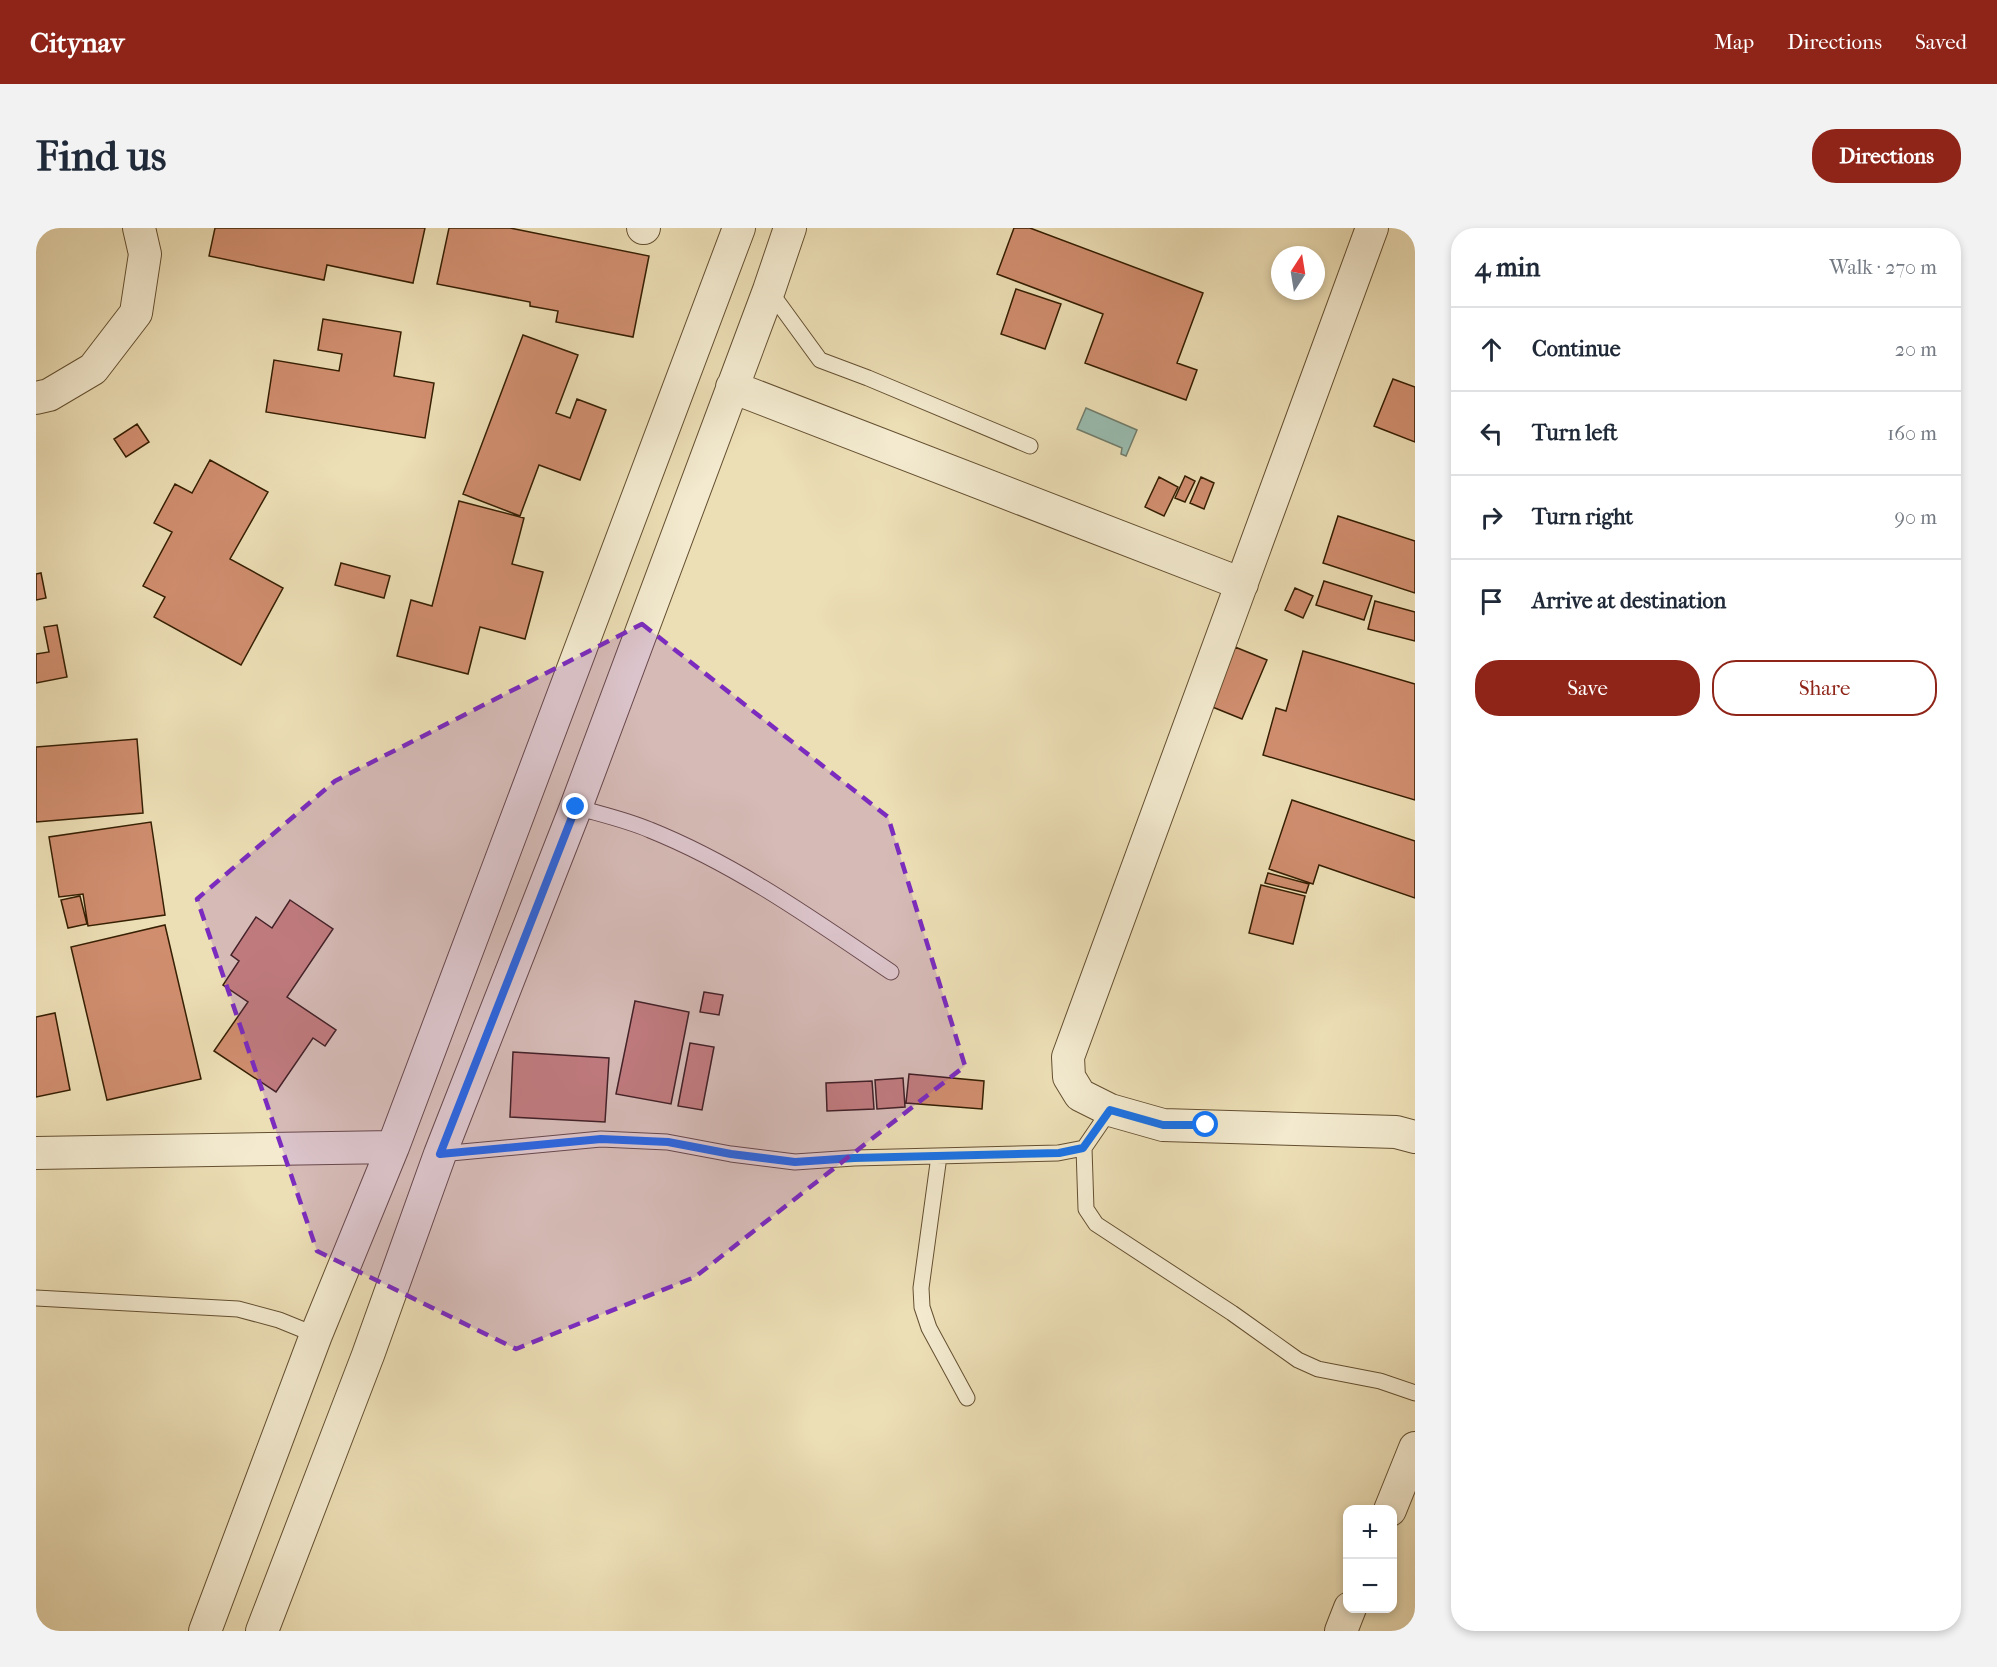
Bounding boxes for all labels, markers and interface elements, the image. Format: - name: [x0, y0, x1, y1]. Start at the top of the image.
- text: Citynav: [30, 26, 124, 59]
- text: Map: [1714, 30, 1754, 54]
- text: Directions: [1787, 30, 1882, 54]
- text: Saved: [1915, 30, 1967, 54]
- button: Directions: [1812, 129, 1961, 183]
- text: Find us: [36, 132, 166, 181]
- north arrow: [1271, 246, 1325, 300]
- text: 4 min: [1475, 252, 1540, 283]
- text: Walk · 270 m: [1829, 256, 1937, 279]
- icon: ahead: [1475, 333, 1508, 366]
- text: Continue: [1532, 336, 1621, 362]
- text: 20 m: [1895, 338, 1937, 361]
- icon: left: [1475, 417, 1508, 450]
- text: Turn left: [1532, 420, 1618, 446]
- text: 160 m: [1887, 422, 1937, 445]
- icon: right: [1475, 501, 1508, 534]
- text: Turn right: [1532, 504, 1633, 530]
- text: 90 m: [1895, 506, 1937, 529]
- icon: arrive: [1475, 585, 1508, 618]
- text: Arrive at destination: [1532, 588, 1726, 614]
- button: Save: [1475, 660, 1700, 716]
- button: Share: [1712, 660, 1937, 716]
- route end: [562, 793, 588, 819]
- route start: [1192, 1111, 1218, 1137]
- map controls: [1343, 1505, 1397, 1613]
- button: +: [1343, 1505, 1397, 1559]
- button: −: [1343, 1559, 1397, 1613]

